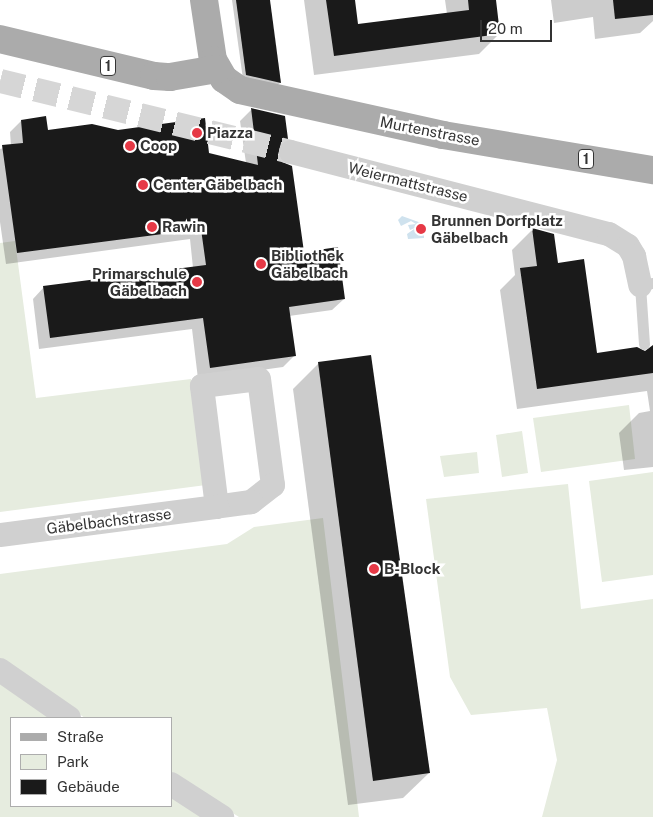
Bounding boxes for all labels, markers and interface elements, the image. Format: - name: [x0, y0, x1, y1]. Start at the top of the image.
- scale bar: [483, 10, 556, 42]
- text: 20 m: [488, 20, 523, 37]
- road number: 1: [99, 54, 117, 78]
- street label: Murtenstrasse: [379, 113, 481, 149]
- place label: Piazza: [207, 124, 253, 142]
- marker: Piazza: [191, 127, 203, 139]
- place label: Coop: [140, 137, 177, 155]
- marker: Coop: [124, 140, 136, 152]
- road number: 1: [577, 148, 595, 170]
- street label: Weiermattstrasse: [346, 158, 470, 206]
- place label: Center Gäbelbach: [153, 176, 282, 194]
- marker: Center Gäbelbach: [137, 179, 149, 191]
- place label: Brunnen Dorfplatz Gäbelbach: [431, 211, 563, 246]
- place label: Rawin: [162, 218, 205, 236]
- marker: Rawin: [146, 221, 158, 233]
- marker: Brunnen Dorfplatz Gäbelbach: [415, 223, 427, 235]
- place label: Bibliothek Gäbelbach: [271, 246, 348, 281]
- marker: Bibliothek Gäbelbach: [255, 258, 267, 270]
- place label: Primarschule Gäbelbach: [92, 264, 187, 299]
- marker: Primarschule Gäbelbach: [191, 276, 203, 288]
- street label: Gäbelbachstrasse: [46, 504, 172, 538]
- place label: B-Block: [384, 560, 440, 578]
- marker: B-Block: [368, 563, 380, 575]
- legend: [10, 717, 172, 807]
- text: Straße: [57, 728, 104, 745]
- text: Park: [57, 753, 89, 770]
- text: Gebäude: [57, 778, 120, 795]

